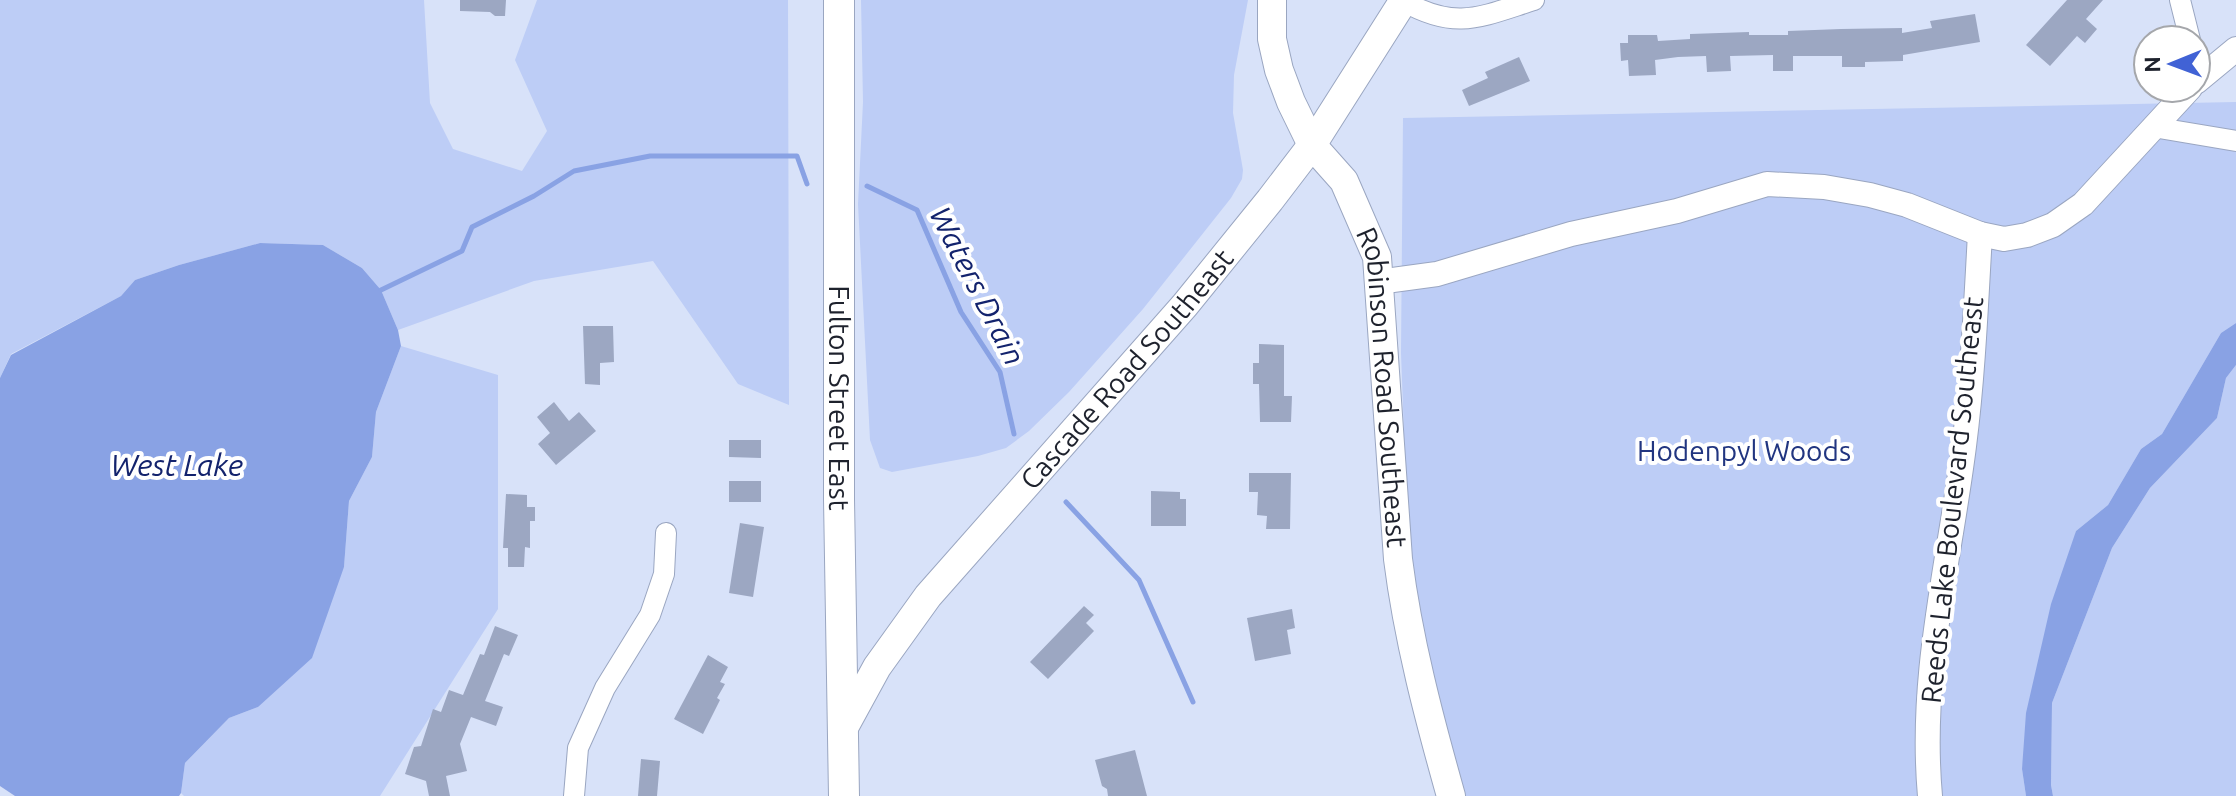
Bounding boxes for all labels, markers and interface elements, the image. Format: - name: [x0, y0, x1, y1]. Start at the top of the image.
- north arrow: [2132, 24, 2212, 104]
- text: N: [2139, 56, 2164, 73]
- water label: Waters Drain: [923, 201, 1032, 370]
- street label: Robinson Road Southeast: [1351, 222, 1413, 549]
- street label: Cascade Road Southeast: [1014, 243, 1239, 495]
- street label: Fulton Street East: [824, 285, 855, 511]
- street label: Reeds Lake Boulevard Southeast: [1915, 295, 1988, 705]
- park label: Hodenpyl Woods: [1637, 435, 1851, 466]
- water label: West Lake: [111, 448, 243, 482]

